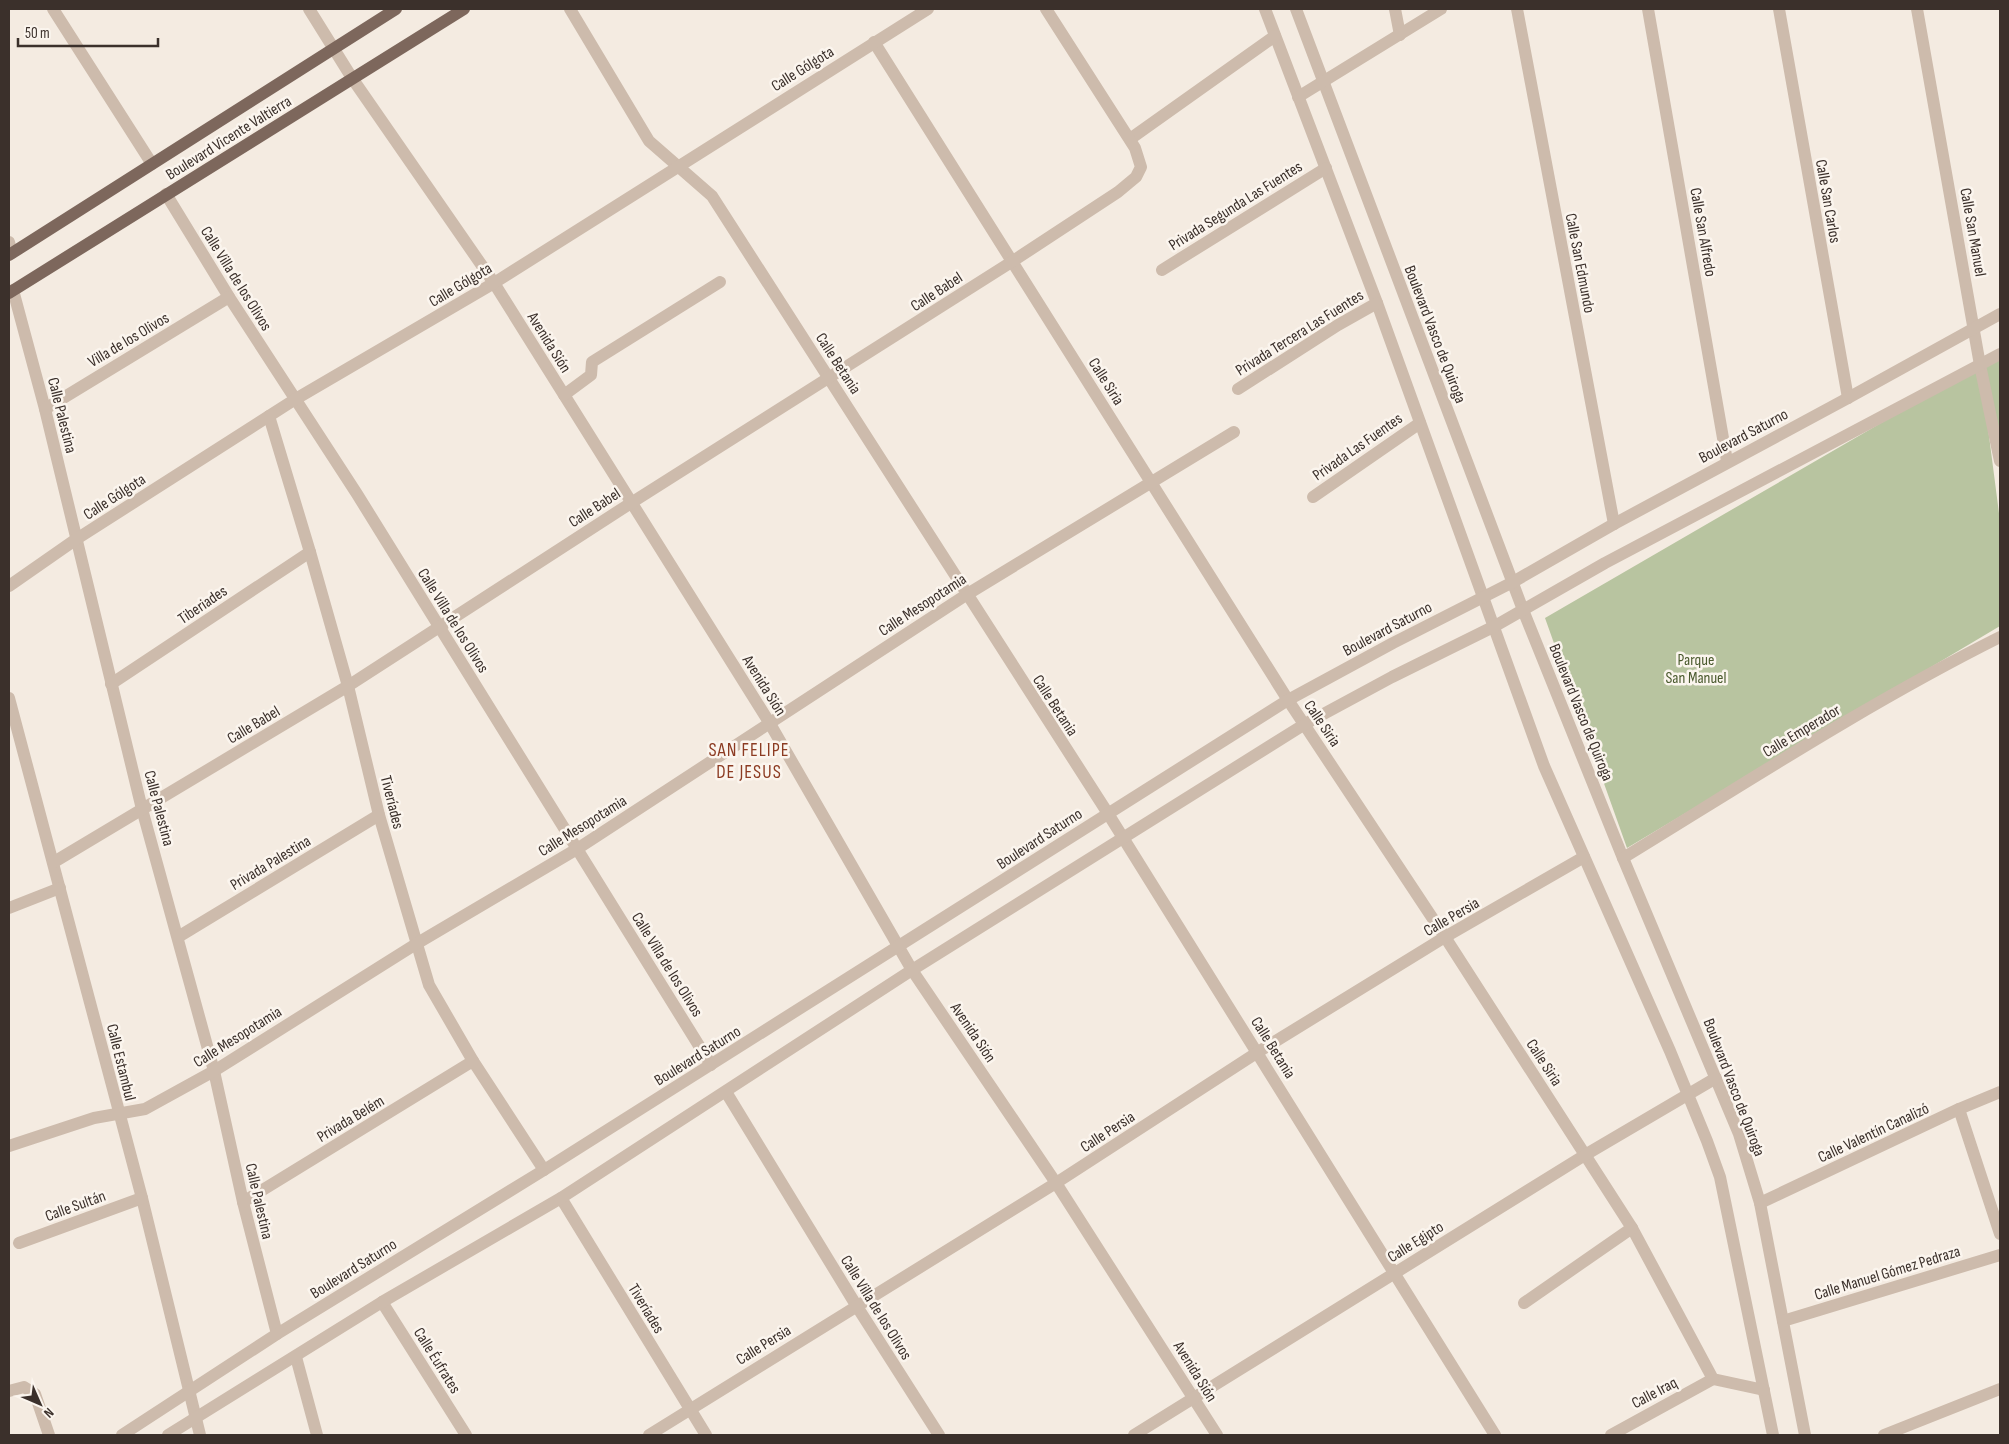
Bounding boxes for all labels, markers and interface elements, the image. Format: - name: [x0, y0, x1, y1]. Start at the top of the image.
- scale bar: [18, 15, 158, 47]
- text: 50 m: [25, 24, 50, 43]
- street label: Calle Gólgota: [768, 43, 838, 96]
- street label: Boulevard Vicente Valtierra: [163, 92, 295, 185]
- street label: Privada Segunda Las Fuentes: [1166, 157, 1306, 255]
- street label: Calle San Carlos: [1811, 158, 1844, 245]
- street label: Calle San Alfredo: [1685, 186, 1720, 278]
- street label: Calle San Manuel: [1955, 186, 1990, 278]
- street label: Calle San Edmundo: [1561, 212, 1599, 315]
- street label: Calle Villa de los Olivos: [196, 223, 276, 335]
- street label: Calle Gólgota: [426, 259, 496, 311]
- street label: Boulevard Vasco de Quiroga: [1400, 263, 1470, 406]
- street label: Calle Babel: [907, 268, 966, 316]
- street label: Privada Tercera Las Fuentes: [1232, 286, 1367, 380]
- street label: Avenida Sión: [522, 308, 575, 377]
- street label: Villa de los Olivos: [85, 309, 173, 372]
- street label: Calle Betania: [811, 330, 865, 398]
- street label: Calle Siria: [1084, 355, 1128, 409]
- street label: Calle Palestina: [43, 376, 80, 455]
- street label: Boulevard Saturno: [1696, 405, 1791, 468]
- street label: Privada Las Fuentes: [1309, 409, 1407, 485]
- street label: Calle Gólgota: [80, 470, 149, 524]
- street label: Calle Babel: [565, 484, 624, 532]
- street label: Calle Villa de los Olivos: [413, 565, 493, 677]
- street label: Calle Mesopotamia: [875, 570, 970, 641]
- street label: Tiberiades: [175, 582, 231, 629]
- street label: Boulevard Saturno: [1340, 598, 1435, 661]
- street label: Boulevard Vasco de Quiroga: [1544, 641, 1617, 784]
- street label: Avenida Sión: [737, 651, 790, 720]
- park label: Parque San Manuel: [1665, 651, 1727, 688]
- street label: Calle Betania: [1028, 672, 1082, 740]
- street label: Calle Siria: [1299, 697, 1344, 751]
- street label: Calle Emperador: [1760, 701, 1844, 762]
- street label: Calle Babel: [224, 702, 284, 748]
- district label: SAN FELIPE DE JESUS: [708, 739, 790, 784]
- street label: Calle Palestina: [139, 769, 178, 848]
- street label: Tiveríades: [376, 774, 407, 831]
- street label: Calle Mesopotamia: [535, 792, 630, 861]
- street label: Boulevard Saturno: [994, 805, 1086, 874]
- street label: Privada Palestina: [227, 832, 314, 895]
- street label: Calle Persia: [1421, 894, 1483, 941]
- street label: Calle Villa de los Olivos: [627, 909, 707, 1021]
- street label: Avenida Sión: [945, 999, 1000, 1066]
- street label: Calle Mesopotamia: [190, 1003, 285, 1072]
- street label: Calle Betania: [1246, 1013, 1299, 1082]
- street label: Boulevard Vasco de Quiroga: [1699, 1016, 1769, 1159]
- street label: Calle Estambul: [102, 1022, 139, 1103]
- street label: Boulevard Saturno: [651, 1022, 744, 1090]
- street label: Calle Siria: [1522, 1036, 1566, 1090]
- street label: Privada Belém: [314, 1092, 388, 1147]
- street label: Calle Valentín Canalizó: [1815, 1099, 1932, 1167]
- street label: Calle Persia: [1077, 1108, 1139, 1157]
- street label: Calle Palestina: [241, 1162, 276, 1241]
- street label: Calle Sultán: [43, 1187, 108, 1226]
- street label: Calle Egipto: [1384, 1218, 1447, 1267]
- street label: Boulevard Saturno: [307, 1235, 400, 1303]
- street label: Calle Manuel Gómez Pedraza: [1812, 1242, 1963, 1305]
- street label: Calle Villa de los Olivos: [836, 1252, 916, 1364]
- street label: Tiveríades: [624, 1281, 668, 1337]
- street label: Calle Persia: [733, 1321, 795, 1369]
- street label: Calle Éufrates: [409, 1324, 465, 1397]
- street label: Avenida Sión: [1168, 1337, 1221, 1406]
- street label: Calle Iraq: [1629, 1373, 1681, 1413]
- north arrow: [15, 1379, 65, 1429]
- text: N: [40, 1404, 57, 1421]

